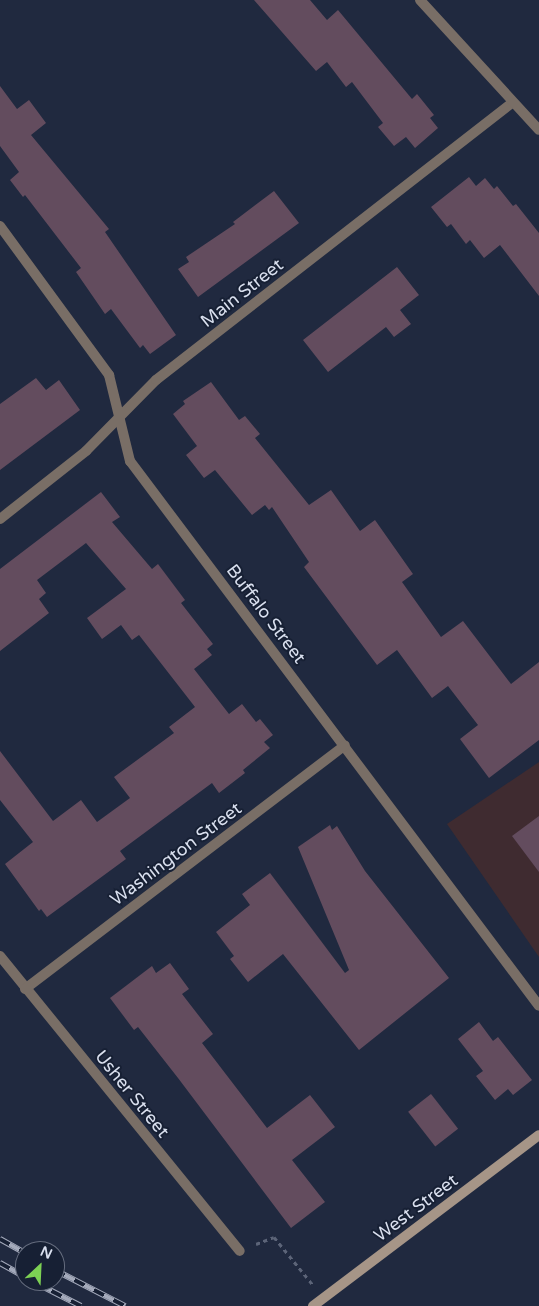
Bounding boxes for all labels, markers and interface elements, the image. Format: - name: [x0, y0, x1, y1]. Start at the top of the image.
- street label: Main Street: [196, 254, 288, 332]
- street label: Buffalo Street: [222, 560, 310, 668]
- street label: Washington Street: [106, 798, 246, 910]
- street label: Usher Street: [90, 1046, 174, 1142]
- street label: West Street: [370, 1170, 462, 1246]
- north arrow: [15, 1241, 65, 1291]
- text: N: [37, 1243, 55, 1263]

